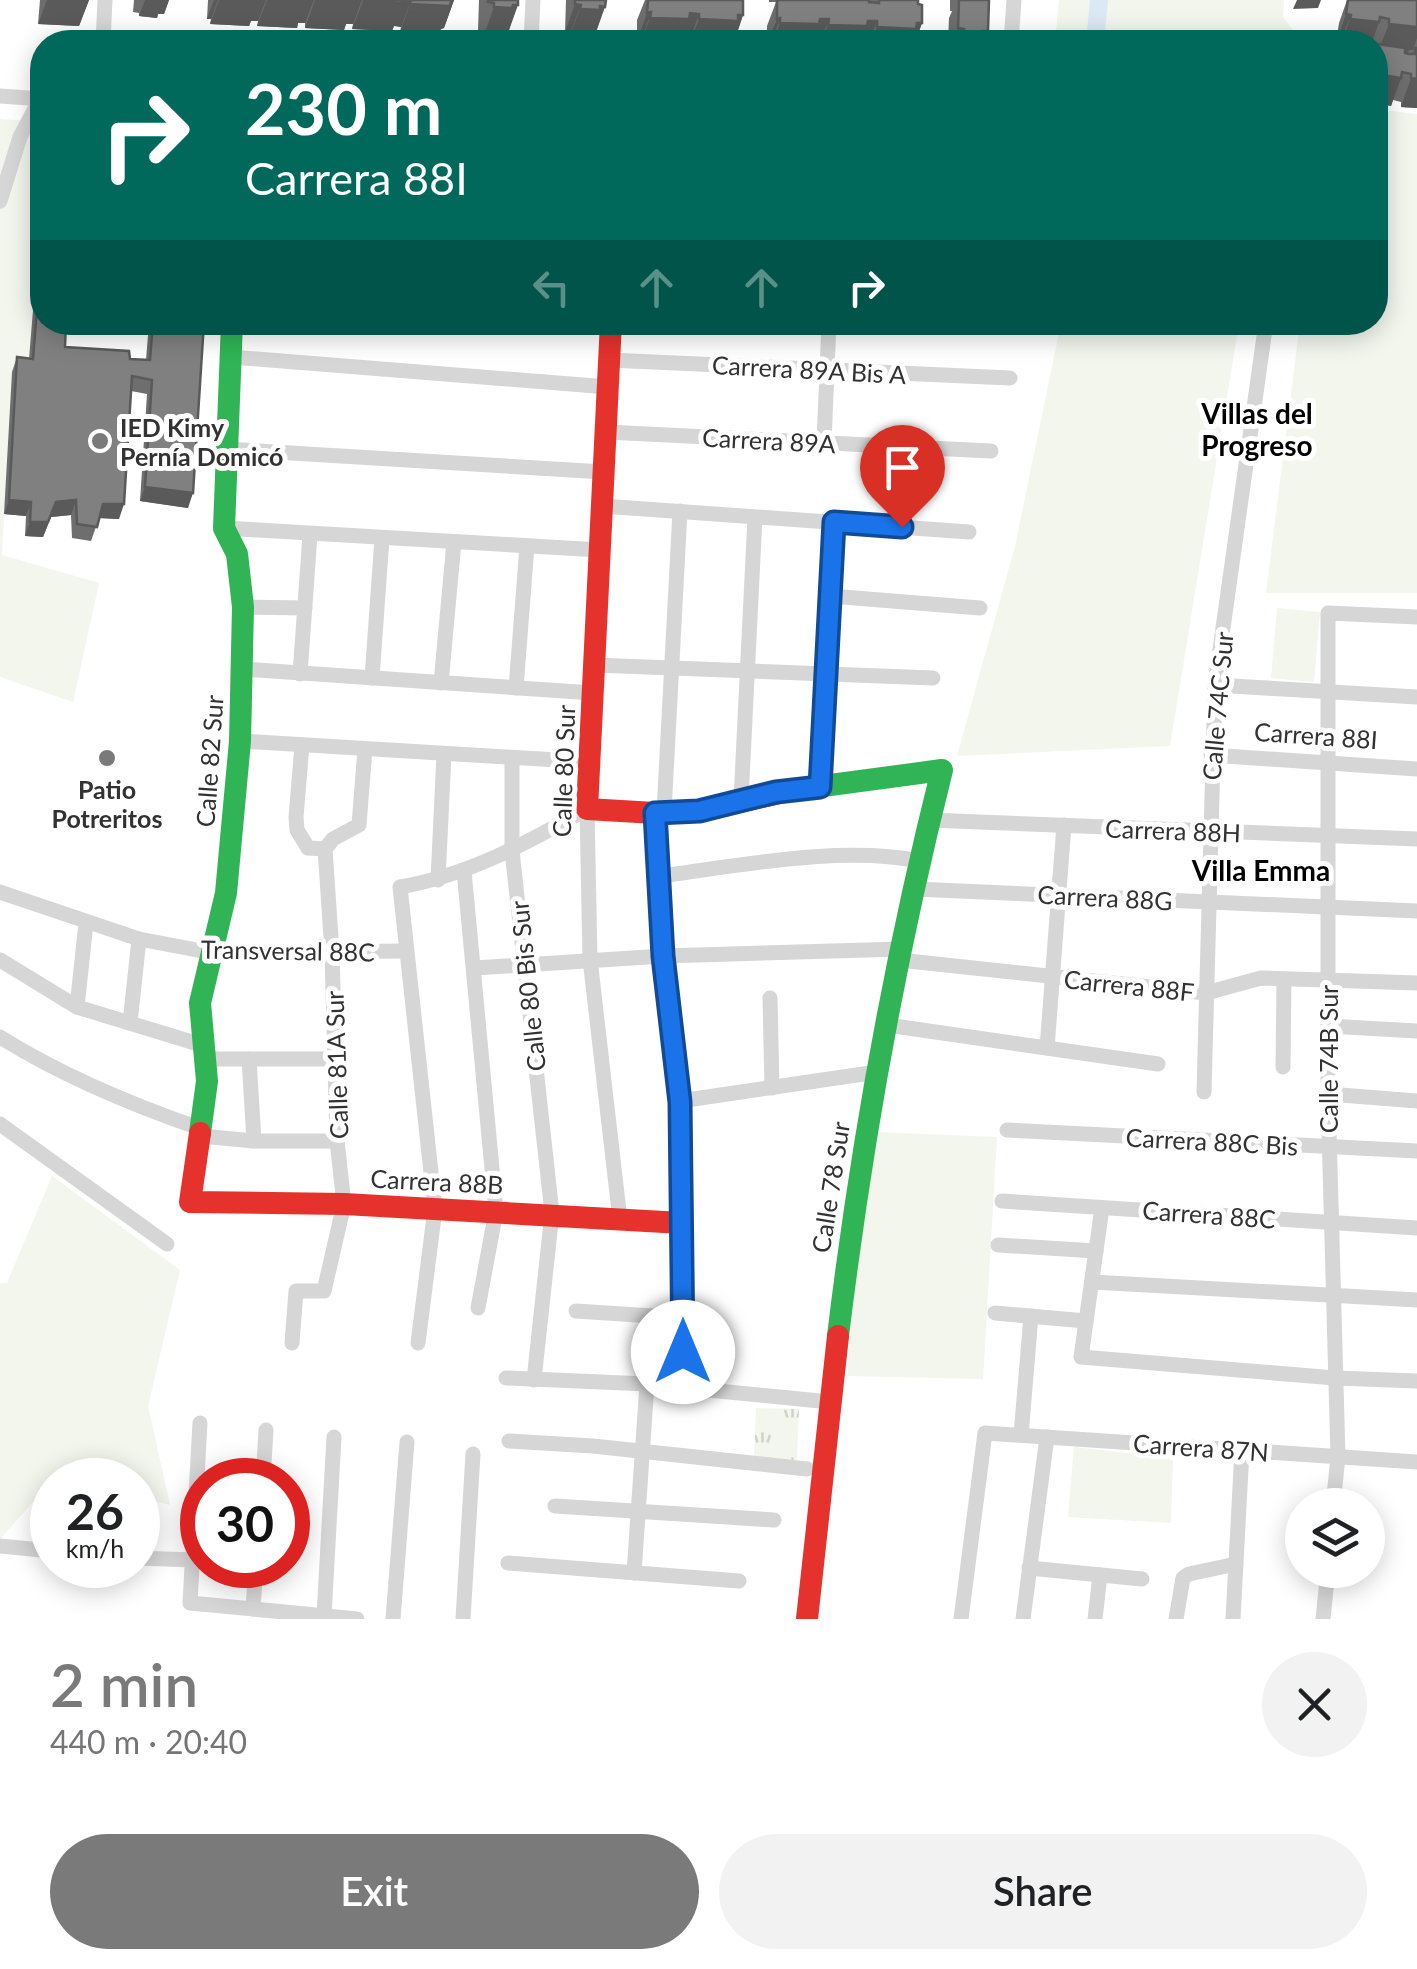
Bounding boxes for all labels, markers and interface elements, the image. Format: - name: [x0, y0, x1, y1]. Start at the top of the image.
- text: 230 m: [245, 66, 442, 150]
- icon: right: [80, 70, 210, 200]
- text: Carrera 88I: [245, 151, 468, 205]
- icon: left: [524, 260, 579, 315]
- icon: ahead: [629, 260, 684, 315]
- icon: ahead: [734, 260, 789, 315]
- icon: right: [839, 260, 894, 315]
- street label: Carrera 89A Bis A: [711, 349, 907, 389]
- district label: Villas del Progreso: [1200, 396, 1313, 462]
- place label: IED Kimy Pernía Domicó: [120, 412, 283, 471]
- street label: Carrera 89A: [701, 422, 837, 458]
- pin: [860, 425, 945, 528]
- marker: IED Kimy Pernía Domicó: [89, 430, 111, 452]
- icon: arrive: [875, 440, 930, 495]
- street label: Calle 74C Sur: [1196, 630, 1238, 782]
- street label: Calle 82 Sur: [189, 694, 229, 828]
- street label: Calle 80 Sur: [546, 704, 580, 838]
- street label: Carrera 88I: [1253, 716, 1379, 754]
- marker: Patio Potreritos: [96, 747, 118, 769]
- place label: Patio Potreritos: [52, 774, 162, 833]
- street label: Carrera 88H: [1105, 813, 1241, 847]
- district label: Villa Emma: [1191, 853, 1330, 887]
- street label: Carrera 88G: [1037, 878, 1173, 916]
- street label: Calle 80 Bis Sur: [503, 899, 551, 1073]
- street label: Transversal 88C: [201, 933, 376, 967]
- street label: Carrera 88F: [1062, 963, 1196, 1007]
- street label: Calle 74B Sur: [1313, 985, 1343, 1133]
- street label: Calle 81A Sur: [318, 990, 354, 1140]
- street label: Calle 78 Sur: [805, 1119, 855, 1255]
- street label: Carrera 88C Bis: [1125, 1122, 1299, 1160]
- street label: Carrera 88B: [370, 1163, 504, 1199]
- street label: Carrera 88C: [1141, 1194, 1277, 1234]
- position arrow: [631, 1300, 735, 1404]
- street label: Carrera 87N: [1132, 1427, 1270, 1467]
- speed limit sign: 30: [180, 1458, 310, 1588]
- text: 26: [66, 1481, 124, 1541]
- map controls: [1285, 1488, 1385, 1588]
- button: layers: [1285, 1488, 1385, 1588]
- text: km/h: [66, 1533, 124, 1563]
- text: 2 min: [50, 1648, 198, 1720]
- button: close: [1262, 1652, 1367, 1757]
- text: 440 m · 20:40: [50, 1722, 247, 1761]
- button: Exit: [50, 1834, 699, 1949]
- button: Share: [719, 1834, 1367, 1949]

